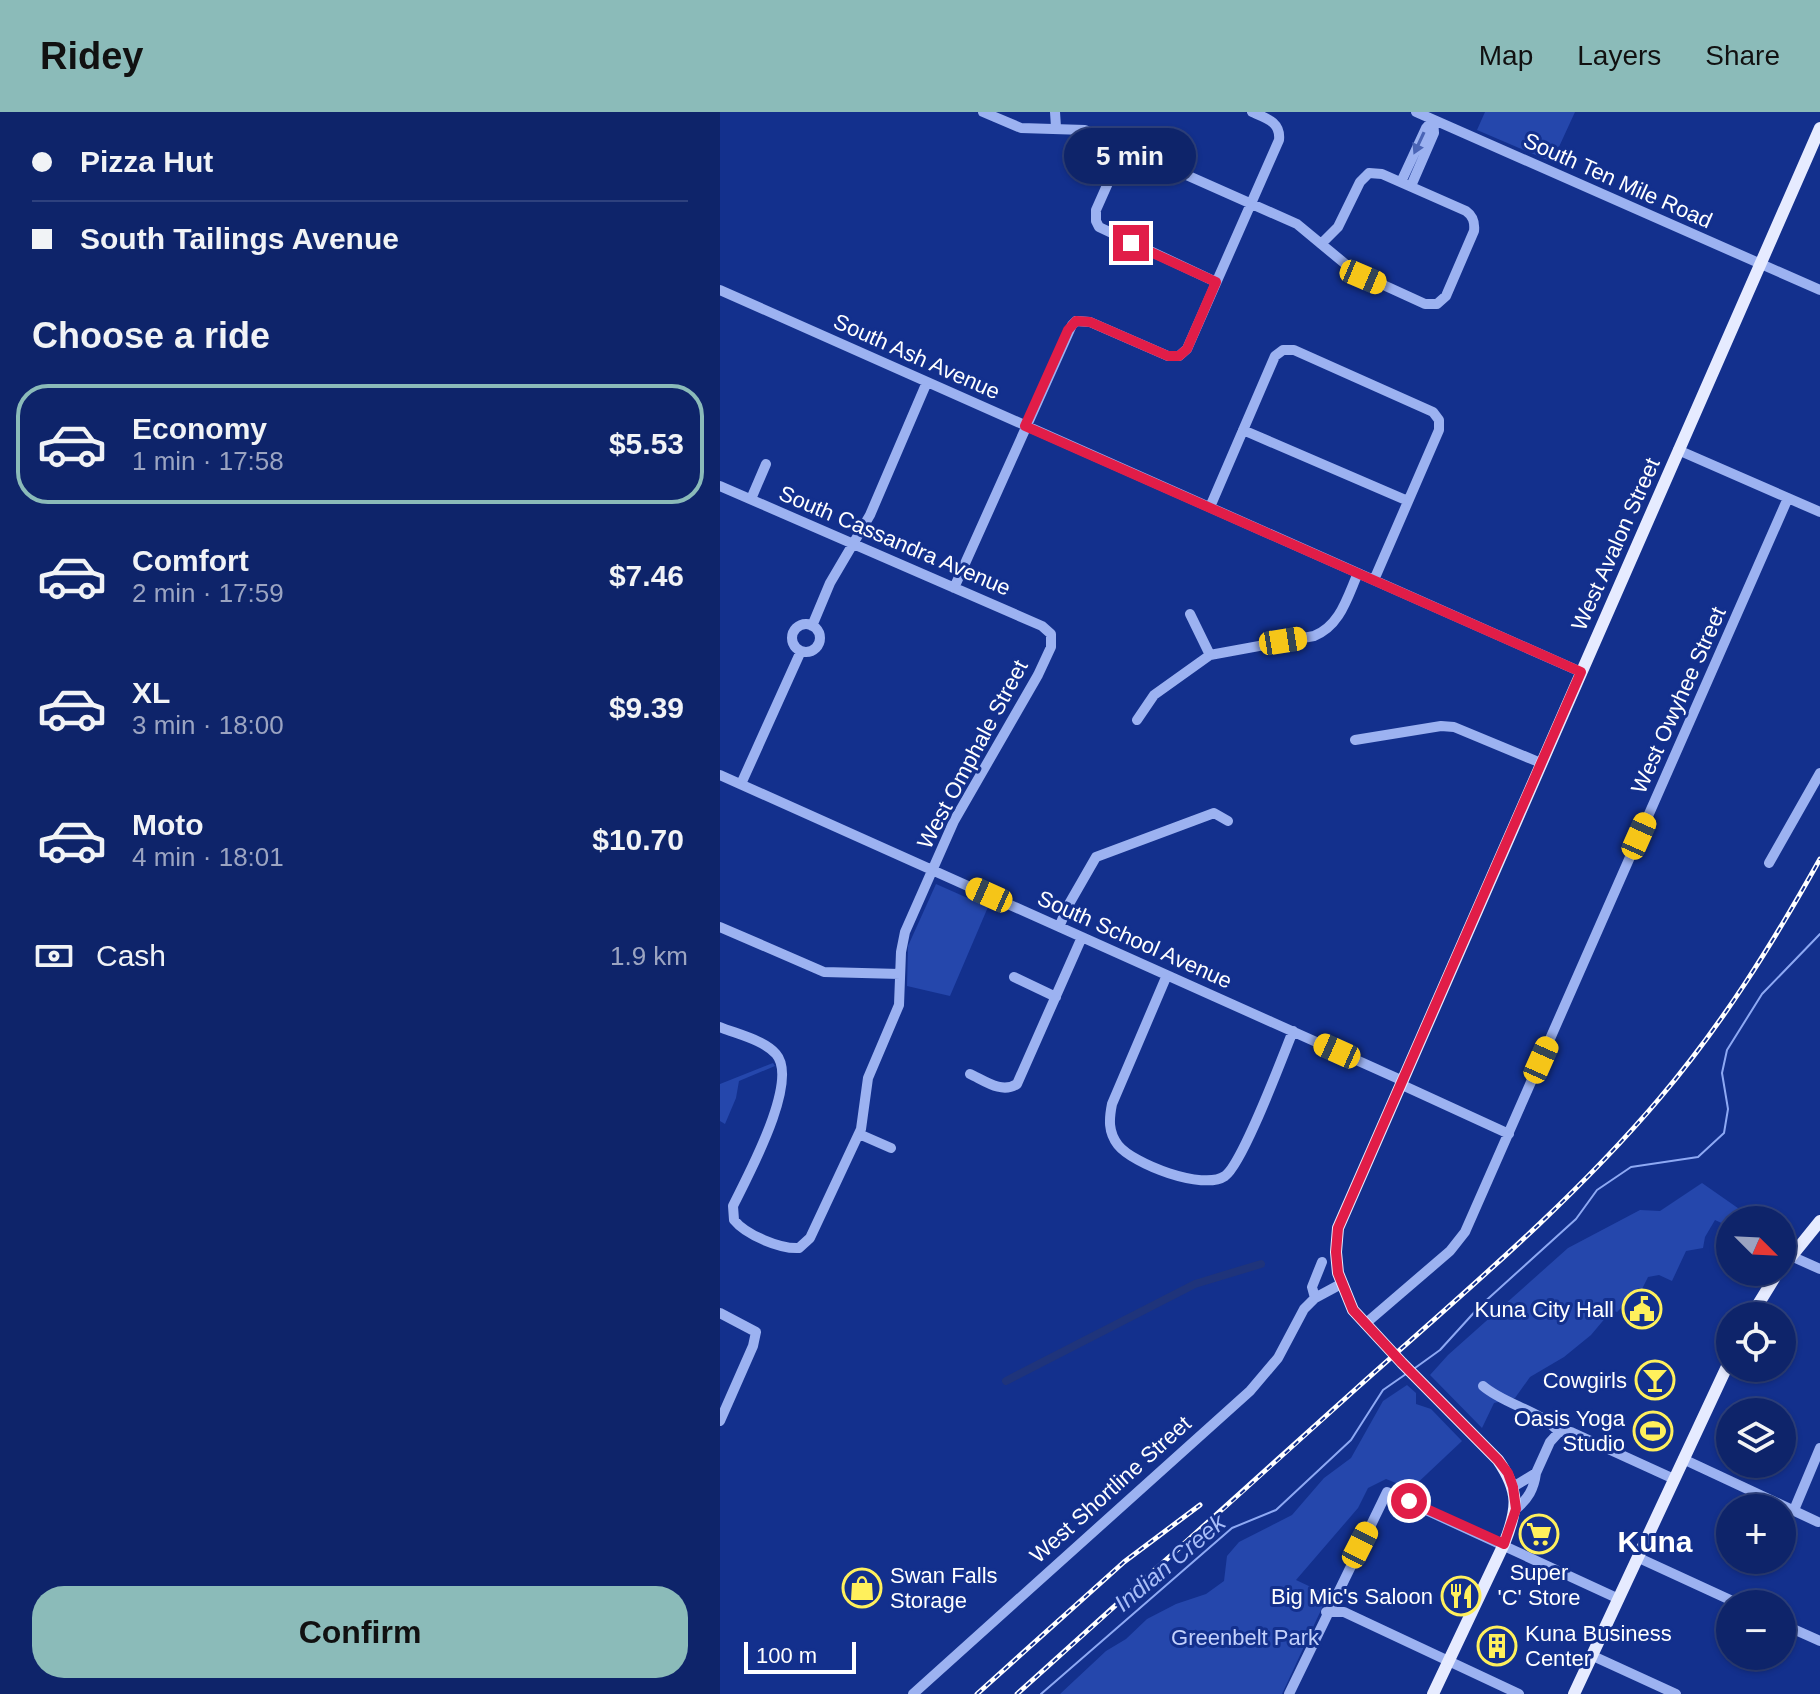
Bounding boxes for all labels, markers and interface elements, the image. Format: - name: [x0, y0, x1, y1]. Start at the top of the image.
- text: Ridey: [40, 35, 143, 77]
- text: Map: [1479, 40, 1533, 71]
- text: Layers: [1577, 40, 1661, 71]
- text: Share: [1705, 40, 1780, 71]
- callout: 5 min: [1065, 127, 1197, 183]
- street label: South Ten Mile Road: [1520, 128, 1716, 233]
- one-way arrow: [1412, 131, 1426, 155]
- text: 5 min: [1096, 141, 1164, 171]
- text: Pizza Hut: [80, 145, 213, 178]
- text: South Tailings Avenue: [80, 222, 399, 255]
- route end: [1113, 225, 1149, 261]
- car: [1336, 257, 1390, 297]
- street label: South Ash Avenue: [830, 309, 1004, 404]
- text: Choose a ride: [32, 315, 270, 356]
- icon: car: [36, 408, 108, 480]
- text: Economy: [132, 412, 267, 445]
- text: $5.53: [609, 427, 684, 460]
- text: 1 min · 17:58: [132, 446, 284, 476]
- street label: West Avalon Street: [1566, 454, 1665, 634]
- street label: South Cassandra Avenue: [775, 480, 1014, 601]
- icon: car: [36, 540, 108, 612]
- text: Comfort: [132, 544, 249, 577]
- text: $7.46: [609, 559, 684, 592]
- text: 2 min · 17:59: [132, 578, 284, 608]
- street label: West Owyhee Street: [1626, 603, 1731, 797]
- car: [1257, 625, 1309, 657]
- street label: West Omphale Street: [912, 656, 1033, 853]
- icon: car: [36, 672, 108, 744]
- text: XL: [132, 676, 170, 709]
- text: $9.39: [609, 691, 684, 724]
- text: 3 min · 18:00: [132, 710, 284, 740]
- icon: car: [36, 804, 108, 876]
- text: Moto: [132, 808, 204, 841]
- car: [1618, 809, 1660, 863]
- text: $10.70: [592, 823, 684, 856]
- text: 4 min · 18:01: [132, 842, 284, 872]
- car: [962, 874, 1016, 916]
- street label: South School Avenue: [1034, 885, 1236, 994]
- icon: cash: [32, 934, 76, 978]
- text: Cash: [96, 939, 166, 972]
- text: 1.9 km: [610, 941, 688, 971]
- car: [1310, 1030, 1364, 1072]
- car: [1520, 1033, 1562, 1087]
- north arrow: [1716, 1206, 1796, 1286]
- map controls: [1716, 1206, 1796, 1670]
- public building icon: Kuna City Hall: [1621, 1288, 1663, 1330]
- place label: Kuna City Hall: [1475, 1297, 1614, 1322]
- button: locate: [1716, 1302, 1796, 1382]
- bar icon: Cowgirls: [1634, 1359, 1676, 1401]
- place label: Cowgirls: [1543, 1368, 1627, 1393]
- button: layers: [1716, 1398, 1796, 1478]
- place label: Oasis Yoga Studio: [1514, 1406, 1626, 1456]
- sports icon: Oasis Yoga Studio: [1632, 1410, 1674, 1452]
- street label: West Shortline Street: [1025, 1411, 1196, 1568]
- route start: [1391, 1483, 1427, 1519]
- button: +: [1716, 1494, 1796, 1574]
- water label: Indian Creek: [1109, 1507, 1232, 1617]
- supermarket icon: Super 'C' Store: [1518, 1513, 1560, 1555]
- car: [1338, 1518, 1382, 1572]
- district label: Kuna: [1618, 1525, 1693, 1558]
- place label: Super 'C' Store: [1498, 1560, 1580, 1610]
- place label: Swan Falls Storage: [890, 1563, 998, 1613]
- shop icon: Swan Falls Storage: [841, 1567, 883, 1609]
- restaurant icon: Big Mic's Saloon: [1440, 1575, 1482, 1617]
- place label: Big Mic's Saloon: [1271, 1584, 1433, 1609]
- button: Confirm: [32, 1586, 688, 1678]
- button: −: [1716, 1590, 1796, 1670]
- place label: Kuna Business Center: [1525, 1621, 1672, 1671]
- park label: Greenbelt Park: [1171, 1625, 1320, 1650]
- building icon: Kuna Business Center: [1476, 1625, 1518, 1667]
- scale bar: [744, 1638, 856, 1674]
- text: 100 m: [756, 1643, 817, 1668]

